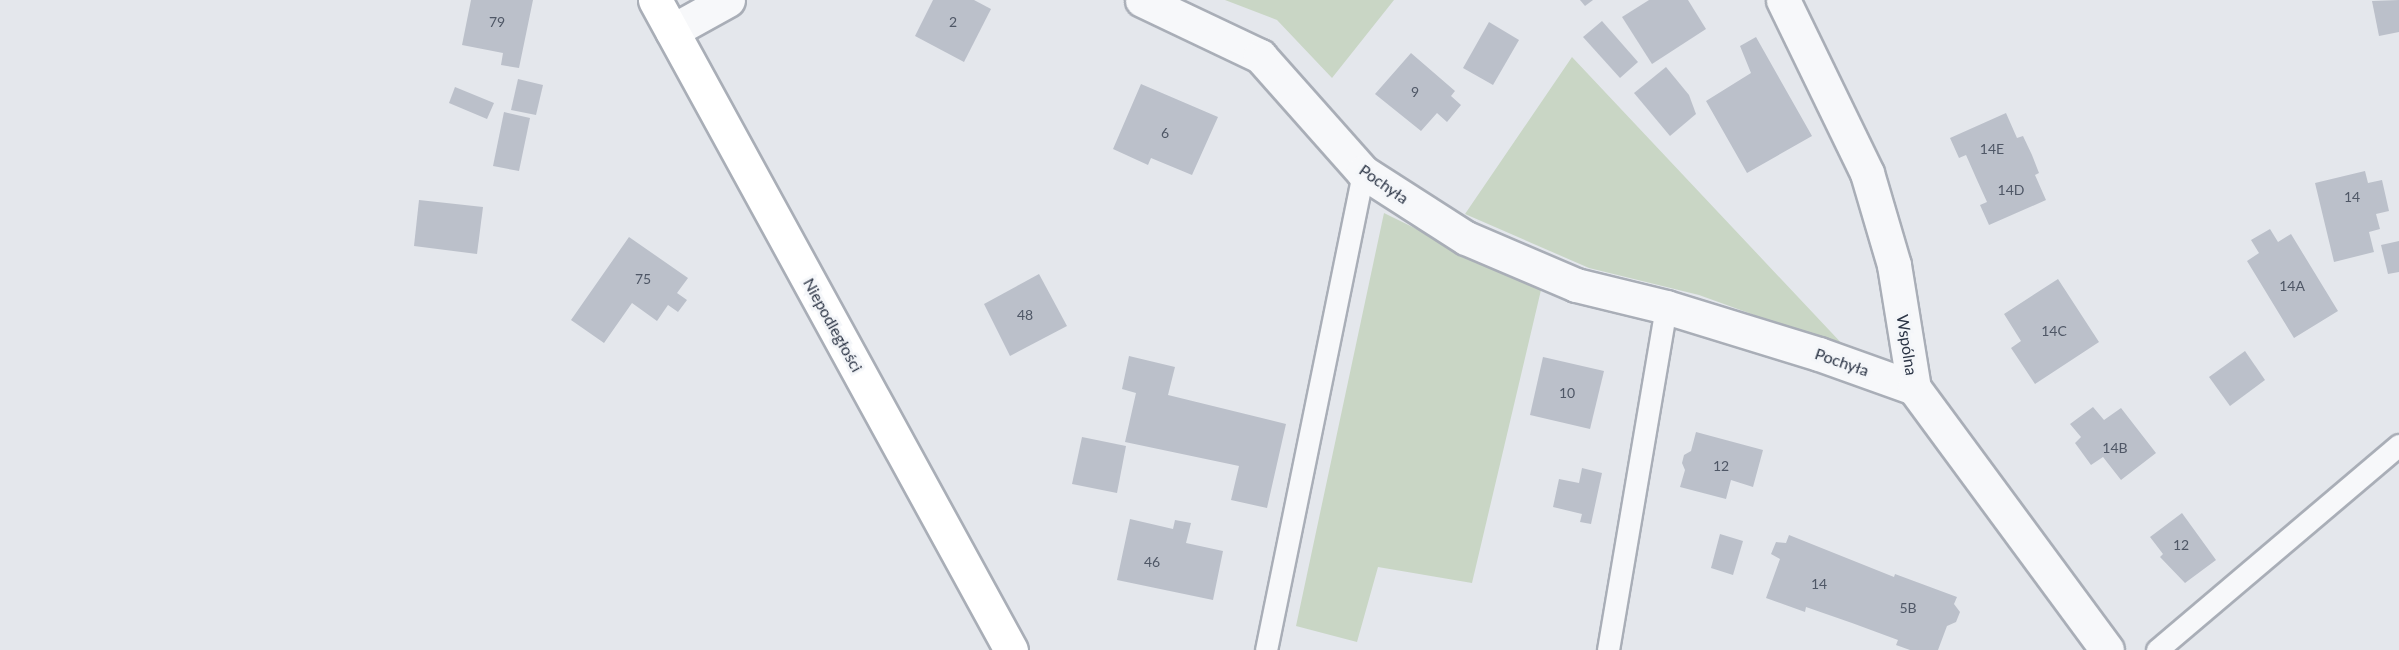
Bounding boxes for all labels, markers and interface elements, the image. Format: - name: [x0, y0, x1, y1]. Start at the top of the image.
- house number: 79: [489, 14, 505, 30]
- house number: 2: [949, 14, 957, 30]
- house number: 9: [1411, 84, 1419, 100]
- house number: 6: [1161, 125, 1169, 141]
- house number: 14E: [1980, 141, 2004, 157]
- street label: Pochyła: [1356, 160, 1412, 208]
- house number: 14D: [1998, 182, 2024, 198]
- house number: 14: [2344, 189, 2360, 205]
- house number: 75: [635, 271, 651, 287]
- street label: Niepodległości: [799, 275, 867, 375]
- house number: 14A: [2279, 278, 2305, 294]
- house number: 48: [1017, 307, 1033, 323]
- street label: Wspólna: [1893, 313, 1921, 377]
- house number: 14C: [2041, 323, 2067, 339]
- street label: Pochyła: [1813, 344, 1871, 380]
- house number: 10: [1559, 385, 1575, 401]
- house number: 14B: [2102, 440, 2128, 456]
- house number: 12: [1713, 458, 1729, 474]
- house number: 12: [2173, 537, 2189, 553]
- house number: 46: [1144, 554, 1160, 570]
- house number: 14: [1811, 576, 1827, 592]
- house number: 5B: [1899, 600, 1917, 616]

